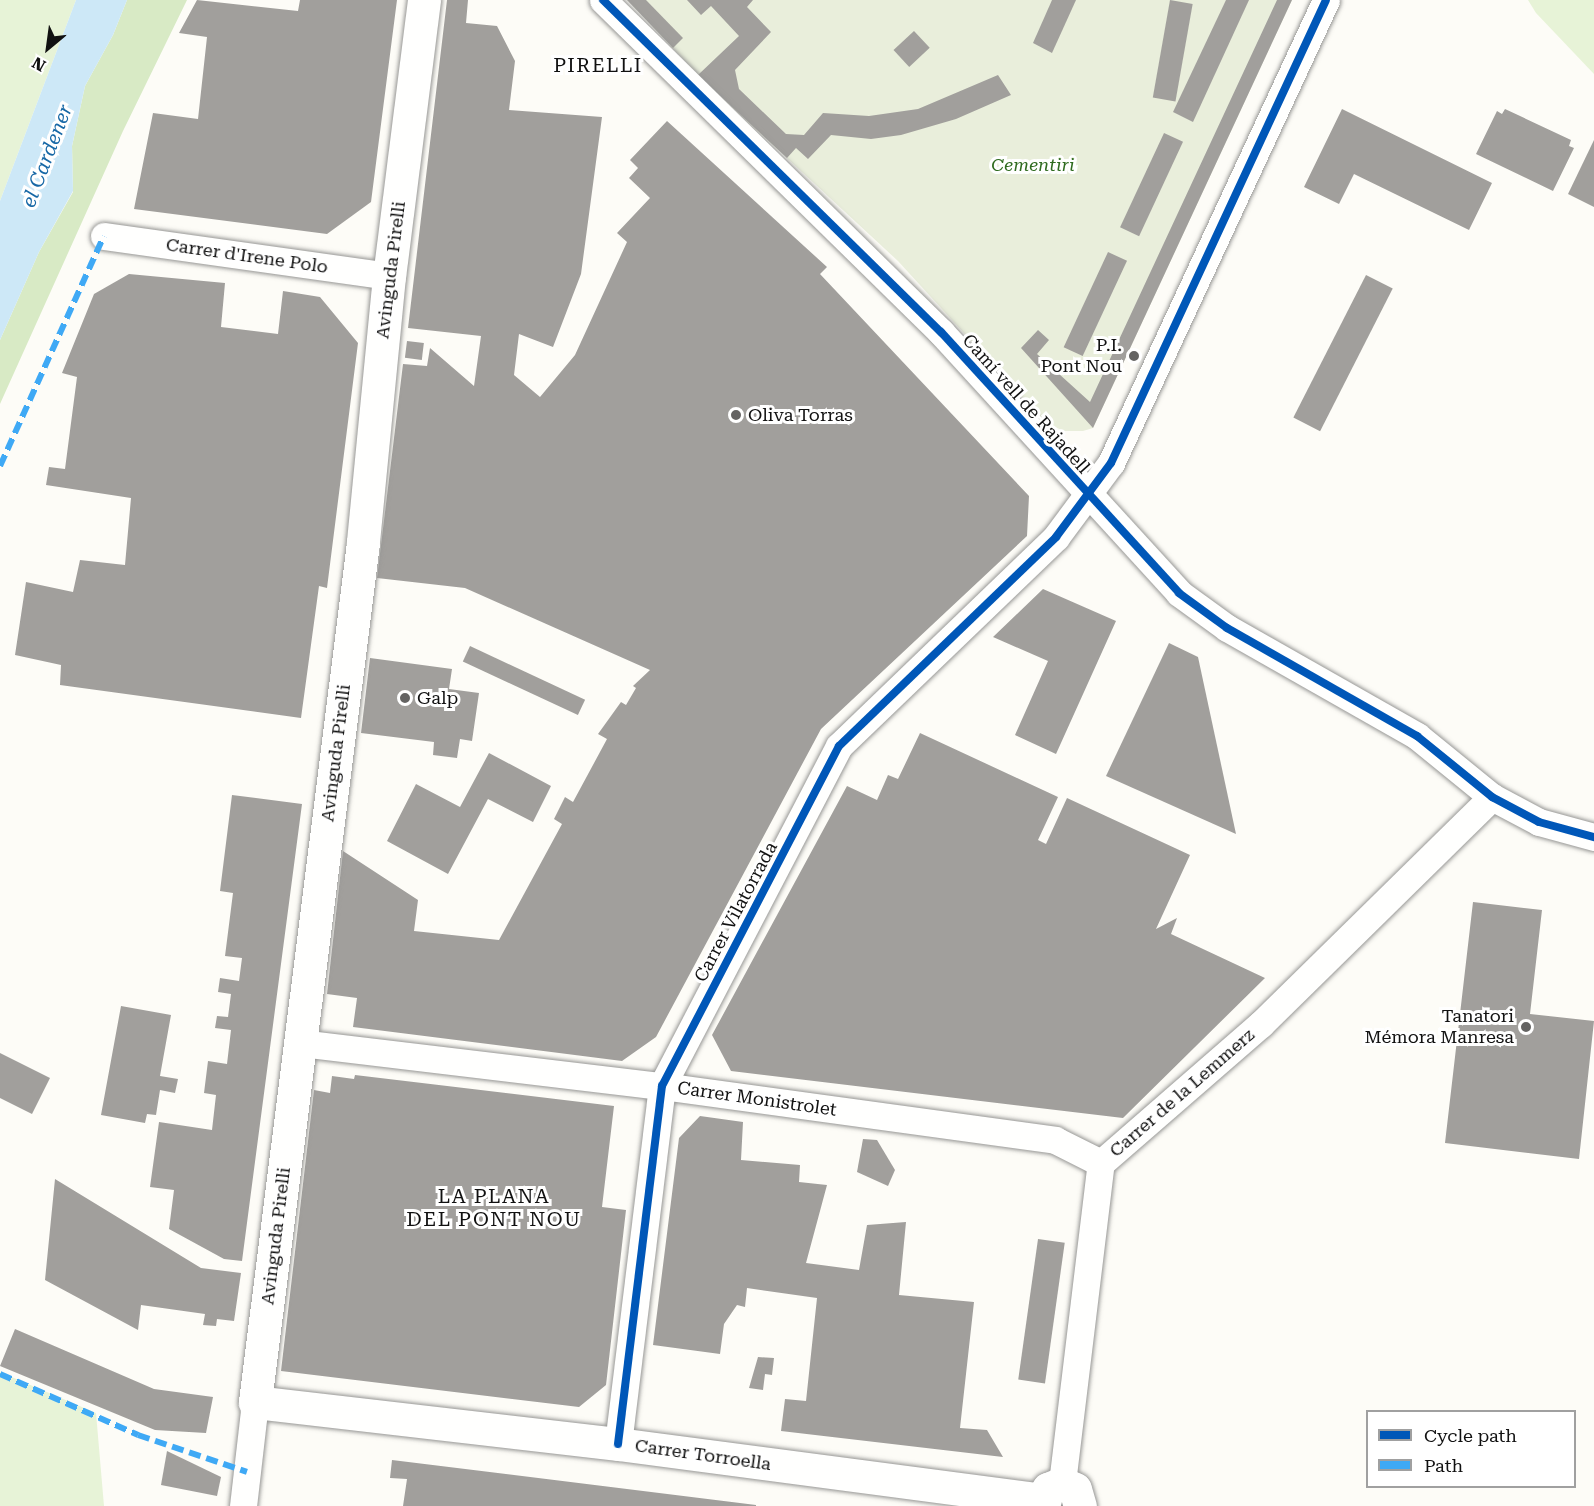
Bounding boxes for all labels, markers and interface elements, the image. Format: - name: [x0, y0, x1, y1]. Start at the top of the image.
- north arrow: [18, 18, 78, 78]
- text: N: [29, 53, 49, 75]
- district label: PIRELLI: [553, 53, 643, 77]
- water label: el Cardener: [16, 101, 78, 211]
- park label: Cementiri: [991, 154, 1075, 176]
- street label: Avinguda Pirelli: [372, 200, 410, 340]
- street label: Carrer d'Irene Polo: [165, 234, 329, 278]
- street label: Camí vell de Rajadell: [958, 330, 1094, 478]
- place label: P.I. Pont Nou: [1040, 335, 1122, 378]
- marker: P.I. Pont Nou: [1127, 349, 1141, 363]
- place label: Oliva Torras: [748, 404, 853, 426]
- marker: Oliva Torras: [729, 408, 743, 422]
- street label: Avinguda Pirelli: [317, 683, 355, 823]
- place label: Galp: [417, 687, 458, 709]
- marker: Galp: [398, 691, 412, 705]
- street label: Carrer Vilatorrada: [690, 838, 782, 986]
- place label: Tanatori Mémora Manresa: [1364, 1006, 1514, 1048]
- marker: Tanatori Mémora Manresa: [1519, 1020, 1533, 1034]
- street label: Carrer de la Lemmerz: [1105, 1024, 1259, 1162]
- street label: Carrer Monistrolet: [676, 1077, 838, 1121]
- street label: Avinguda Pirelli: [257, 1166, 295, 1306]
- district label: LA PLANA DEL PONT NOU: [406, 1184, 582, 1231]
- legend: [1366, 1410, 1576, 1488]
- text: Cycle path: [1424, 1425, 1517, 1446]
- street label: Carrer Torroella: [634, 1435, 772, 1475]
- text: Path: [1424, 1455, 1463, 1476]

